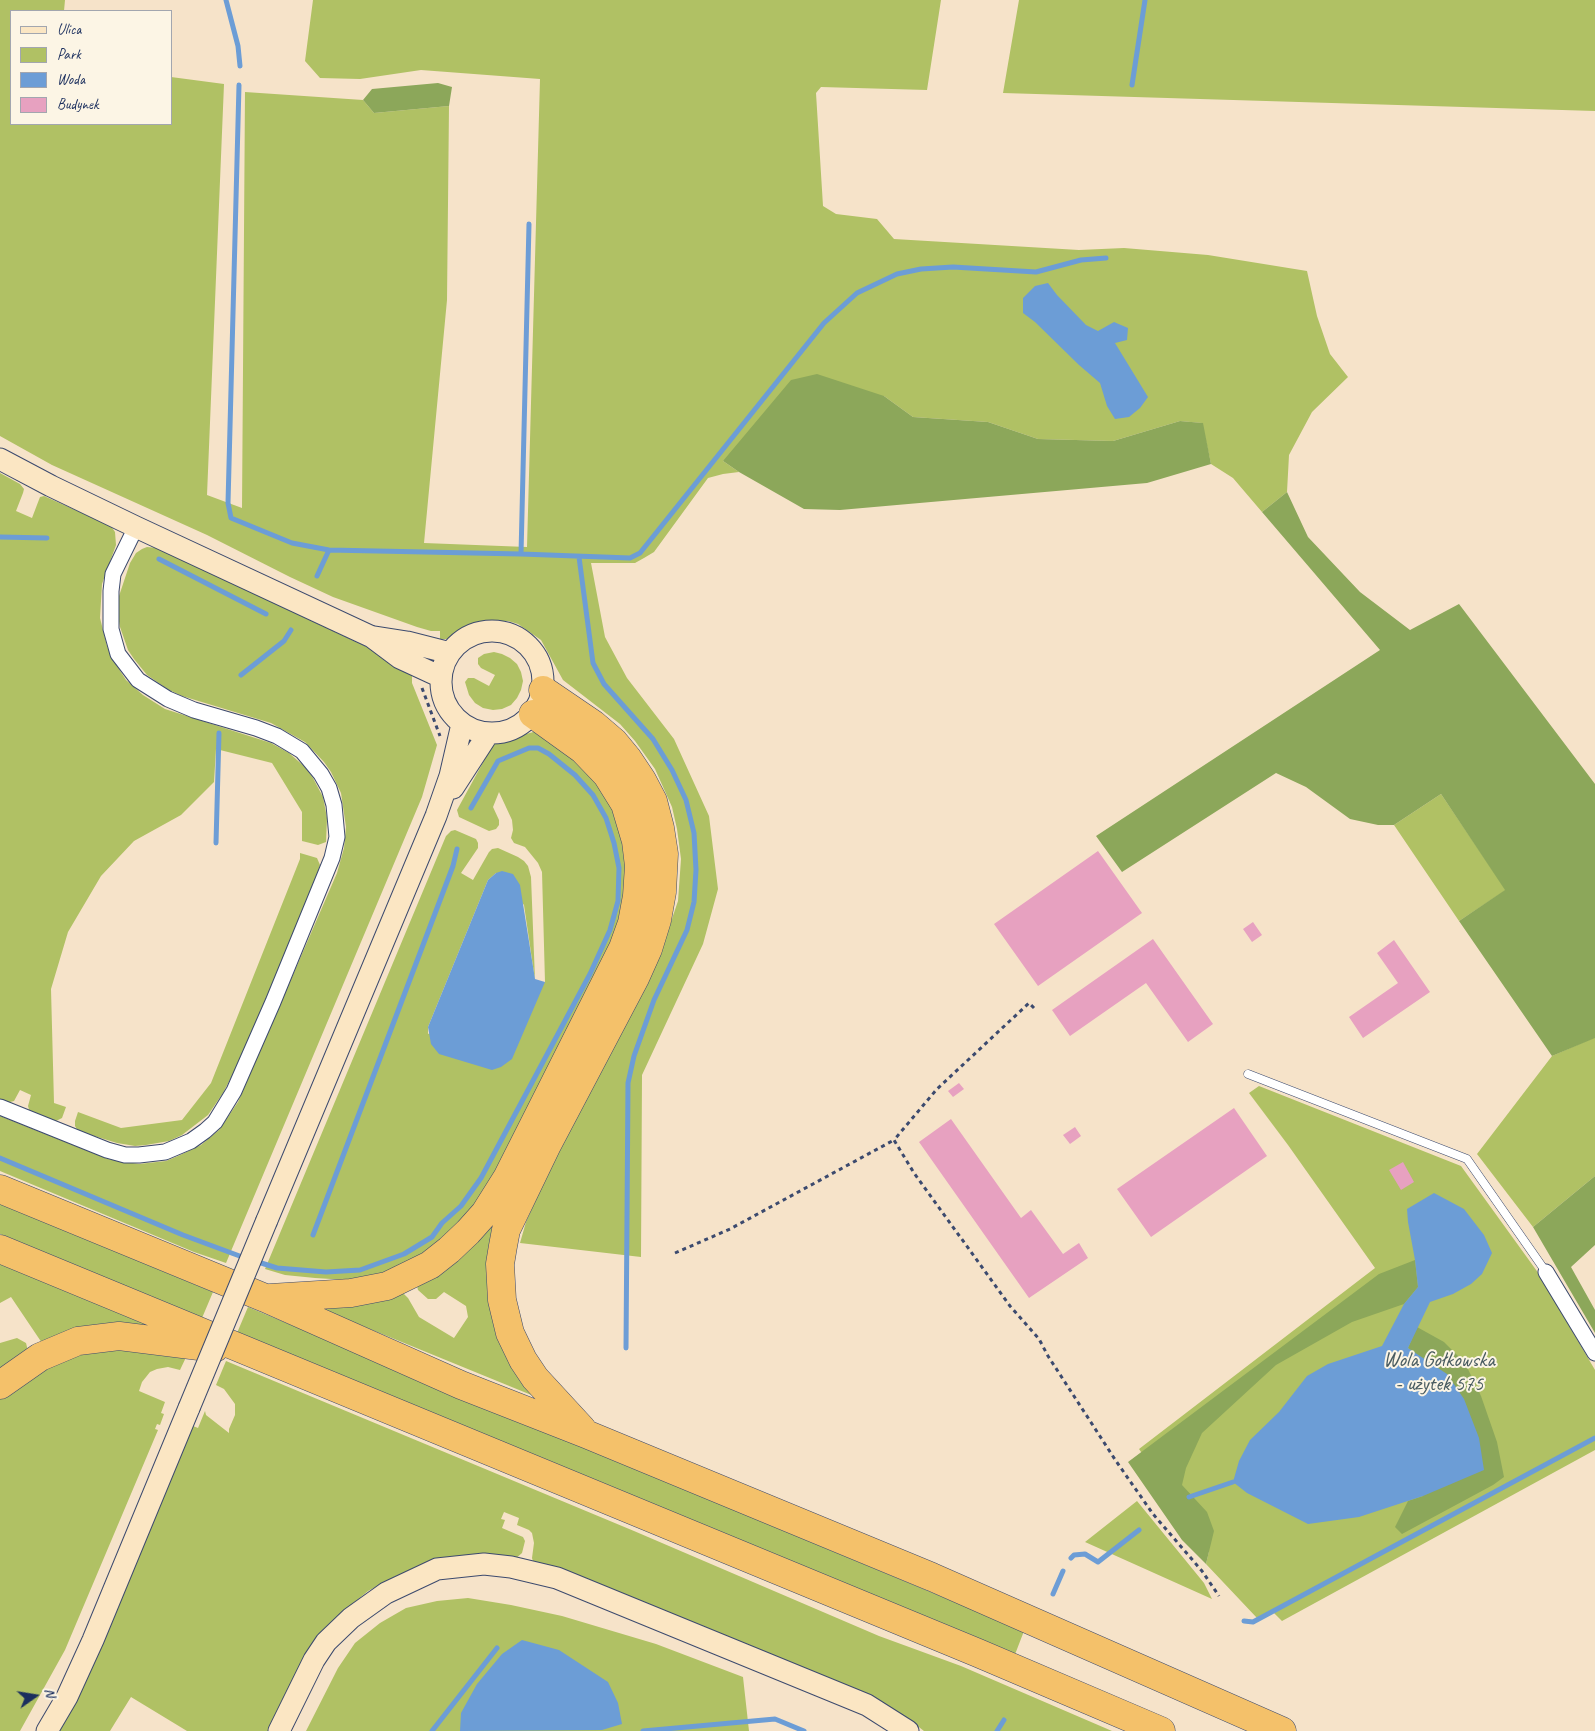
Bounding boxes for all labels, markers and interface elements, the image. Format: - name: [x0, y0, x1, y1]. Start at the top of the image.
- legend: [10, 10, 172, 125]
- text: Ulica: [57, 20, 81, 39]
- text: Park: [57, 45, 81, 64]
- text: Woda: [57, 70, 85, 89]
- text: Budynek: [57, 95, 98, 114]
- park label: Wola Gołkowska - użytek 575: [1383, 1347, 1495, 1397]
- north arrow: [10, 1671, 60, 1721]
- text: N: [41, 1686, 59, 1699]

